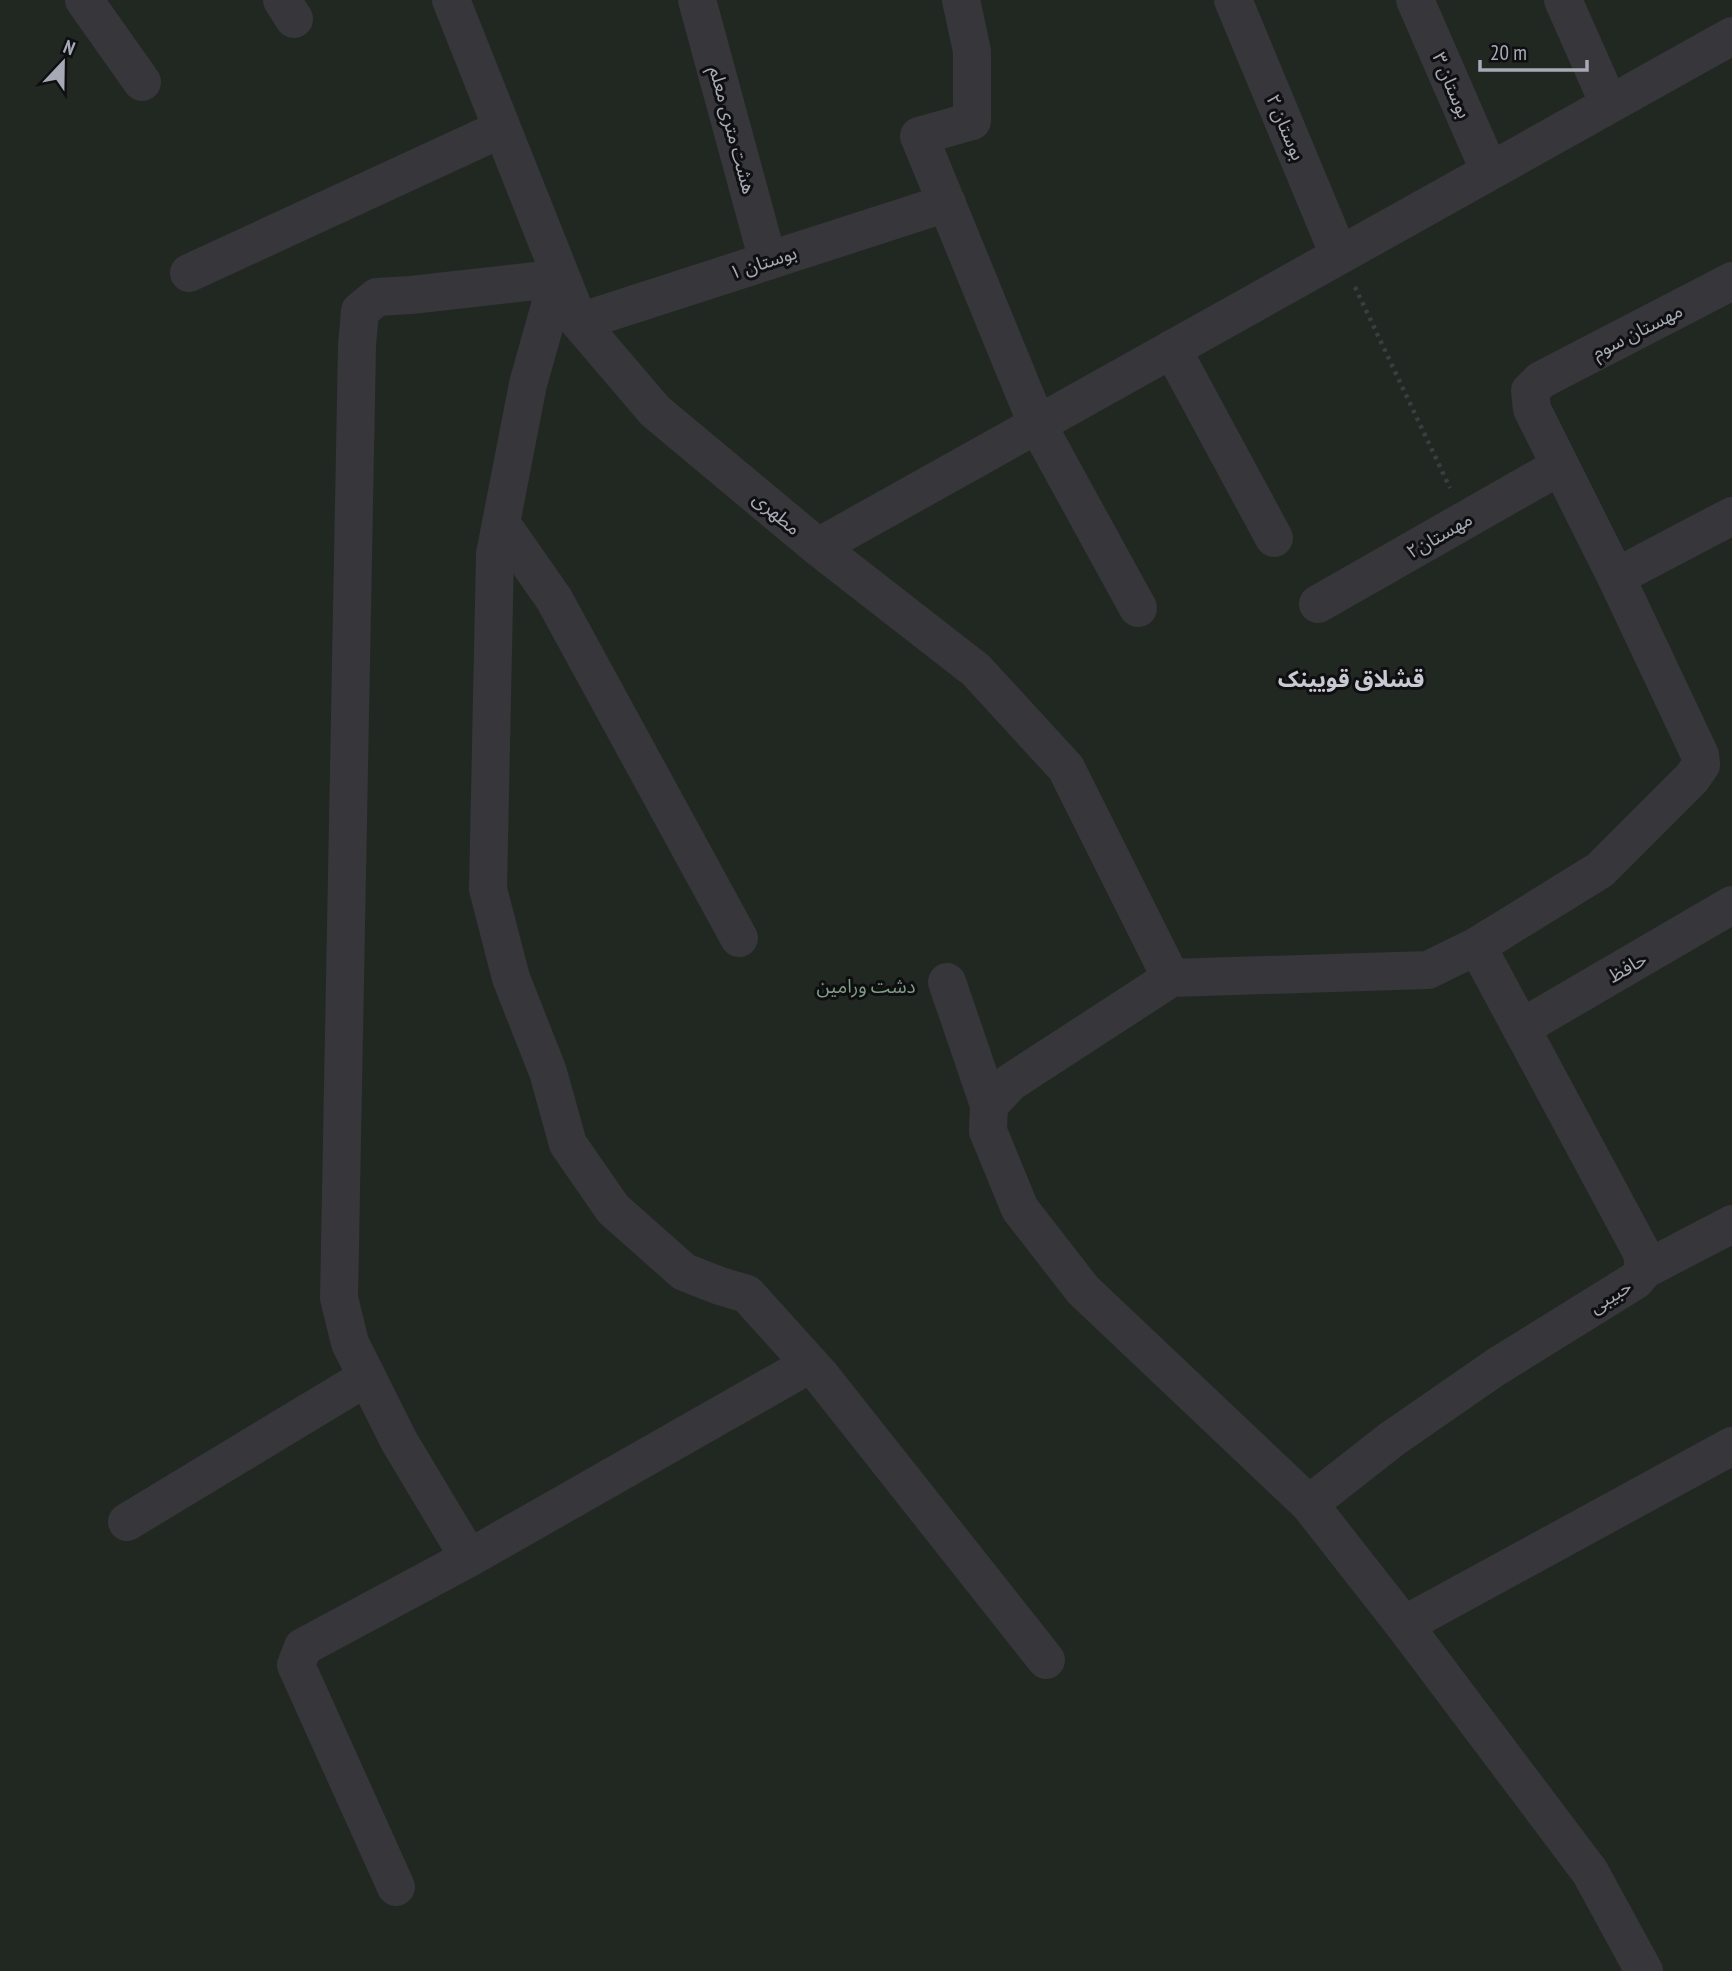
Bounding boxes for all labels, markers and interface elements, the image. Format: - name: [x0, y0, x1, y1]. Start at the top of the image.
- north arrow: [28, 28, 98, 98]
- scale bar: [1480, 28, 1587, 72]
- text: N: [60, 34, 79, 60]
- text: 20 m: [1490, 39, 1527, 66]
- street label: بوستان ۳: [1427, 48, 1477, 122]
- street label: هشت متری معلم: [702, 64, 762, 197]
- street label: بوستان ۲: [1261, 90, 1311, 164]
- street label: بوستان ۱: [726, 240, 800, 284]
- street label: مهستان سوم: [1588, 298, 1688, 367]
- street label: مطهری: [748, 486, 806, 540]
- street label: مهستان۲: [1402, 507, 1476, 563]
- district label: قشلاق قویینک: [1278, 664, 1424, 693]
- street label: حافظ: [1603, 946, 1651, 988]
- park label: دشت ورامین: [816, 974, 916, 998]
- street label: حبیبی: [1584, 1274, 1636, 1318]

